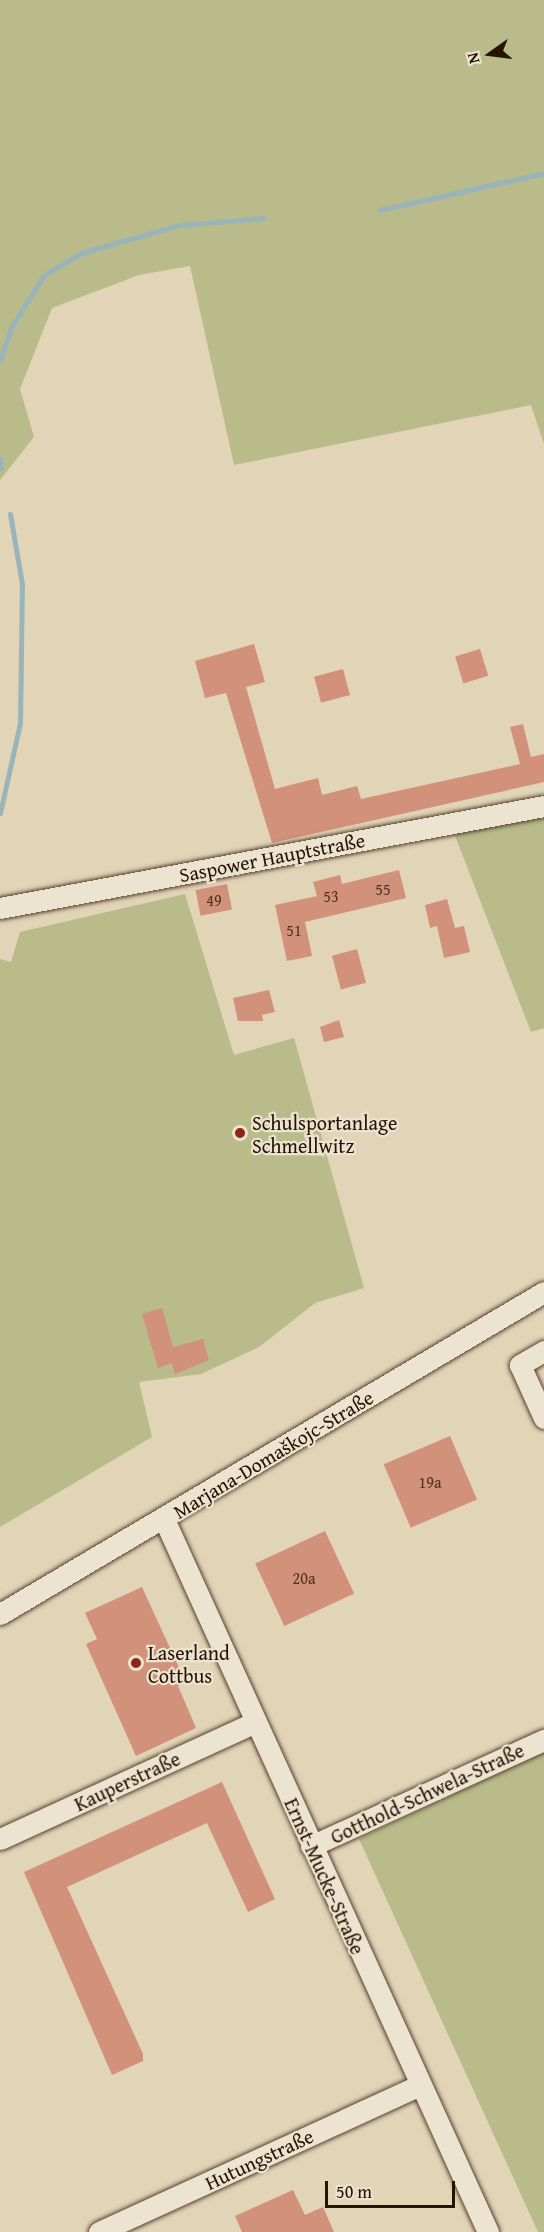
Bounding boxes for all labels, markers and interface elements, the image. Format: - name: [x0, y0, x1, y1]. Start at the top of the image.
- north arrow: [460, 24, 520, 84]
- text: N: [460, 50, 485, 66]
- street label: Saspower Hauptstraße: [177, 827, 367, 887]
- house number: 55: [375, 879, 391, 899]
- house number: 53: [323, 886, 339, 906]
- house number: 49: [206, 890, 222, 910]
- house number: 51: [286, 920, 302, 940]
- place label: Schulsportanlage Schmellwitz: [252, 1110, 397, 1157]
- marker: Schulsportanlage Schmellwitz: [233, 1126, 247, 1140]
- street label: Marjana-Domaškojc-Straße: [169, 1385, 377, 1523]
- house number: 19a: [419, 1472, 441, 1492]
- house number: 20a: [293, 1568, 315, 1588]
- place label: Laserland Cottbus: [148, 1640, 230, 1687]
- marker: Laserland Cottbus: [129, 1656, 143, 1670]
- street label: Gotthold-Schwela-Straße: [326, 1738, 528, 1848]
- street label: Kauperstraße: [70, 1746, 184, 1816]
- street label: Ernst-Mucke-Straße: [280, 1794, 370, 1958]
- street label: Hutungstraße: [201, 2123, 317, 2195]
- scale bar: [328, 2169, 458, 2207]
- text: 50 m: [336, 2178, 372, 2205]

